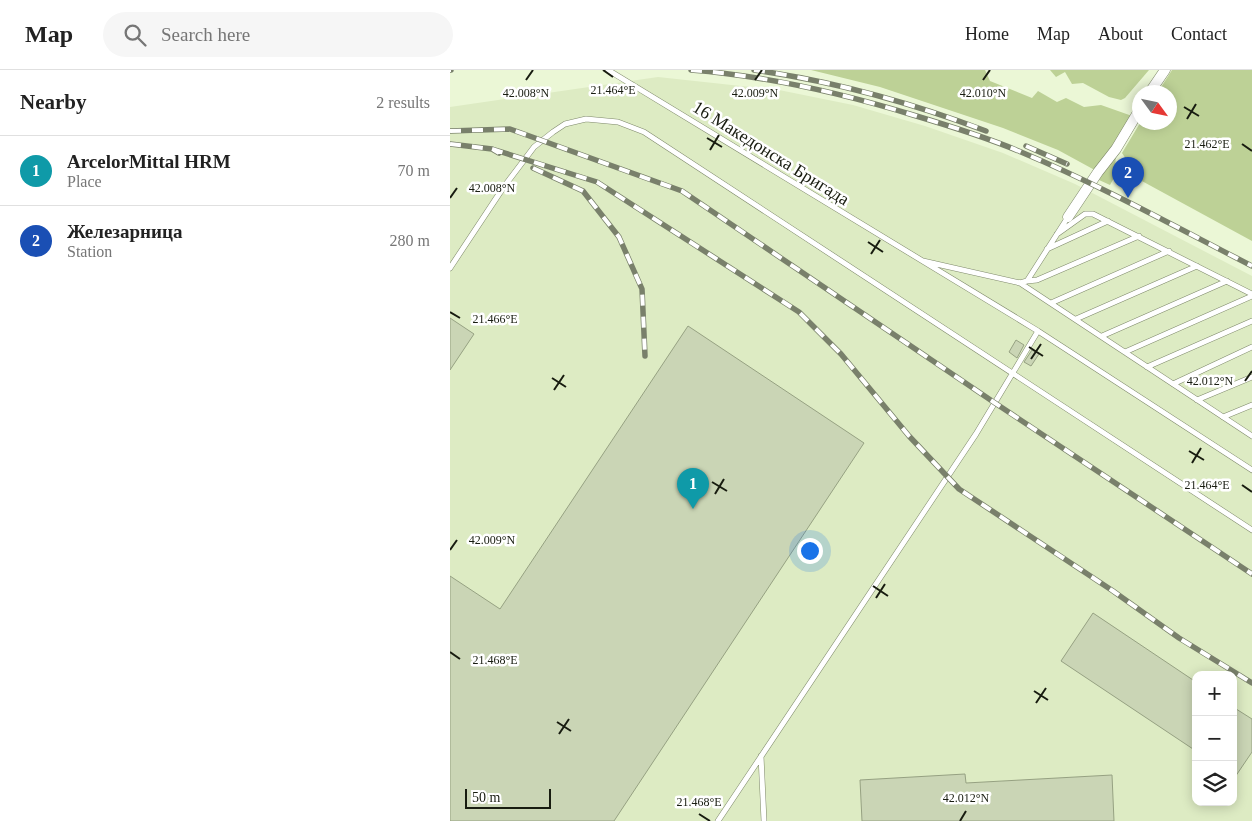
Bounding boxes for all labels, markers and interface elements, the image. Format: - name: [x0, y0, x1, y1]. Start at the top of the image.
- search box: [103, 12, 453, 57]
- text: Map: [25, 21, 73, 47]
- icon: search: [121, 21, 149, 49]
- text: Search here: [161, 24, 250, 45]
- text: Home: [965, 24, 1009, 44]
- text: Map: [1037, 24, 1070, 44]
- text: About: [1098, 24, 1143, 44]
- text: Contact: [1171, 24, 1227, 44]
- text: 21.464°E: [590, 83, 636, 97]
- north arrow: [1132, 85, 1177, 130]
- text: 42.008°N: [503, 86, 550, 100]
- text: 42.009°N: [732, 86, 779, 100]
- text: 42.010°N: [960, 86, 1007, 100]
- text: Nearby: [20, 90, 87, 114]
- text: 2 results: [376, 94, 430, 111]
- street label: 16 Македонска Бригада: [689, 97, 853, 209]
- text: 21.462°E: [1184, 137, 1230, 151]
- text: ArcelorMittal HRM: [67, 151, 231, 172]
- pin: 2: [1112, 157, 1144, 198]
- text: 1: [32, 162, 40, 179]
- text: 70 m: [398, 162, 430, 179]
- text: Place: [67, 173, 102, 190]
- text: 42.008°N: [469, 181, 516, 195]
- text: Железарница: [67, 221, 182, 242]
- text: 2: [32, 232, 40, 249]
- text: 280 m: [390, 232, 430, 249]
- text: Station: [67, 243, 112, 260]
- text: 21.466°E: [472, 312, 518, 326]
- text: 42.012°N: [1187, 374, 1234, 388]
- pin: 1: [677, 468, 709, 509]
- text: 21.464°E: [1184, 478, 1230, 492]
- text: 42.009°N: [469, 533, 516, 547]
- your location: [797, 538, 823, 564]
- text: 21.468°E: [472, 653, 518, 667]
- map controls: [1192, 671, 1237, 806]
- button: +: [1192, 671, 1237, 716]
- button: −: [1192, 716, 1237, 761]
- button: layers: [1192, 761, 1237, 806]
- scale bar: [465, 786, 551, 809]
- text: 50 m: [472, 790, 500, 805]
- text: 42.012°N: [943, 791, 990, 805]
- text: 21.468°E: [676, 795, 722, 809]

